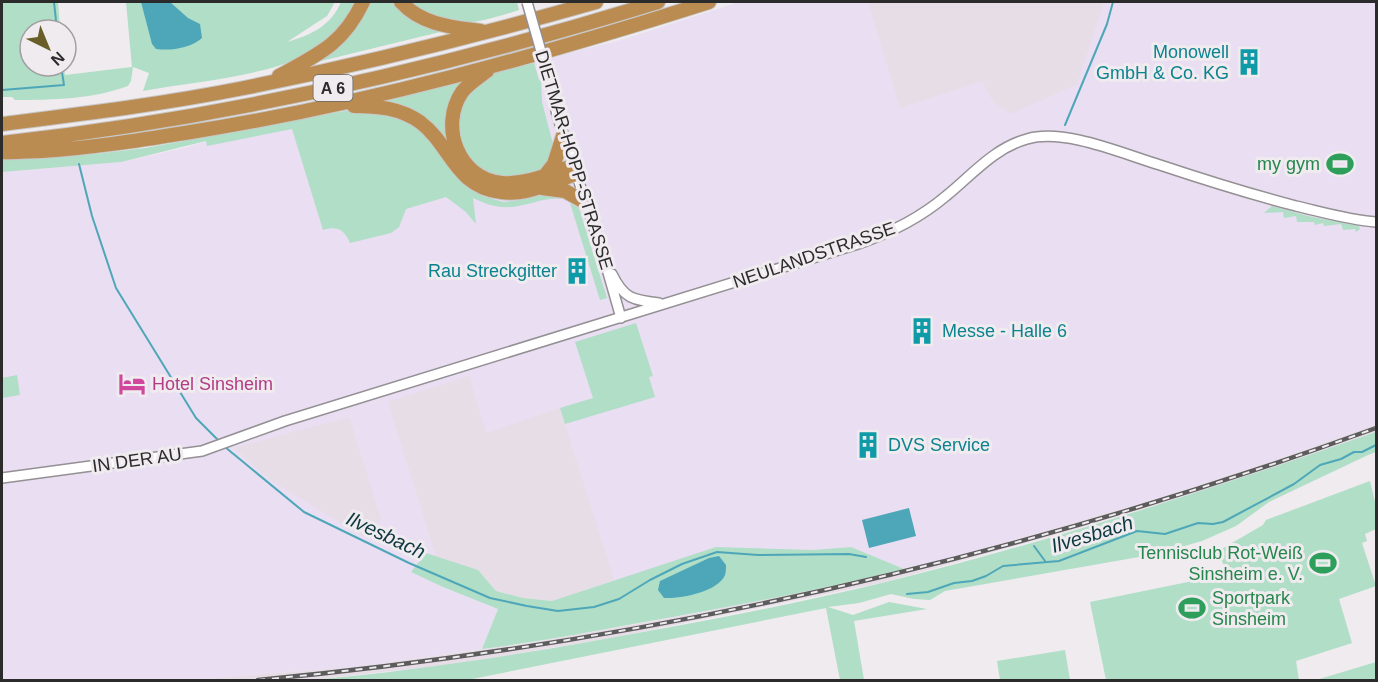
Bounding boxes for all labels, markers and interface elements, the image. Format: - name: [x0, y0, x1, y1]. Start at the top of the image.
- north arrow: [18, 18, 78, 78]
- place label: Monowell GmbH & Co. KG: [1096, 42, 1229, 83]
- building icon: Monowell GmbH & Co. KG: [1234, 47, 1264, 77]
- text: N: [48, 48, 68, 69]
- street label: DIETMAR-HOPP-STRASSE: [531, 48, 617, 272]
- road number: A 6: [314, 75, 352, 101]
- sports icon: my gym: [1325, 149, 1355, 179]
- place label: my gym: [1257, 154, 1320, 174]
- street label: NEULANDSTRASSE: [730, 218, 898, 292]
- building icon: Rau Streckgitter: [562, 256, 592, 286]
- place label: Rau Streckgitter: [428, 261, 557, 281]
- building icon: Messe - Halle 6: [907, 316, 937, 346]
- place label: Messe - Halle 6: [942, 321, 1067, 341]
- hotel icon: Hotel Sinsheim: [117, 369, 147, 399]
- place label: Hotel Sinsheim: [152, 374, 273, 394]
- building icon: DVS Service: [853, 430, 883, 460]
- place label: DVS Service: [888, 435, 990, 455]
- street label: IN DER AU: [91, 444, 183, 476]
- water label: Ilvesbach: [343, 507, 429, 563]
- water label: Ilvesbach: [1048, 511, 1136, 557]
- place label: Tennisclub Rot-Weiß Sinsheim e. V.: [1137, 543, 1303, 584]
- sports icon: Tennisclub Rot-Weiß Sinsheim e. V.: [1308, 548, 1338, 578]
- place label: Sportpark Sinsheim: [1212, 588, 1291, 629]
- sports icon: Sportpark Sinsheim: [1177, 593, 1207, 623]

